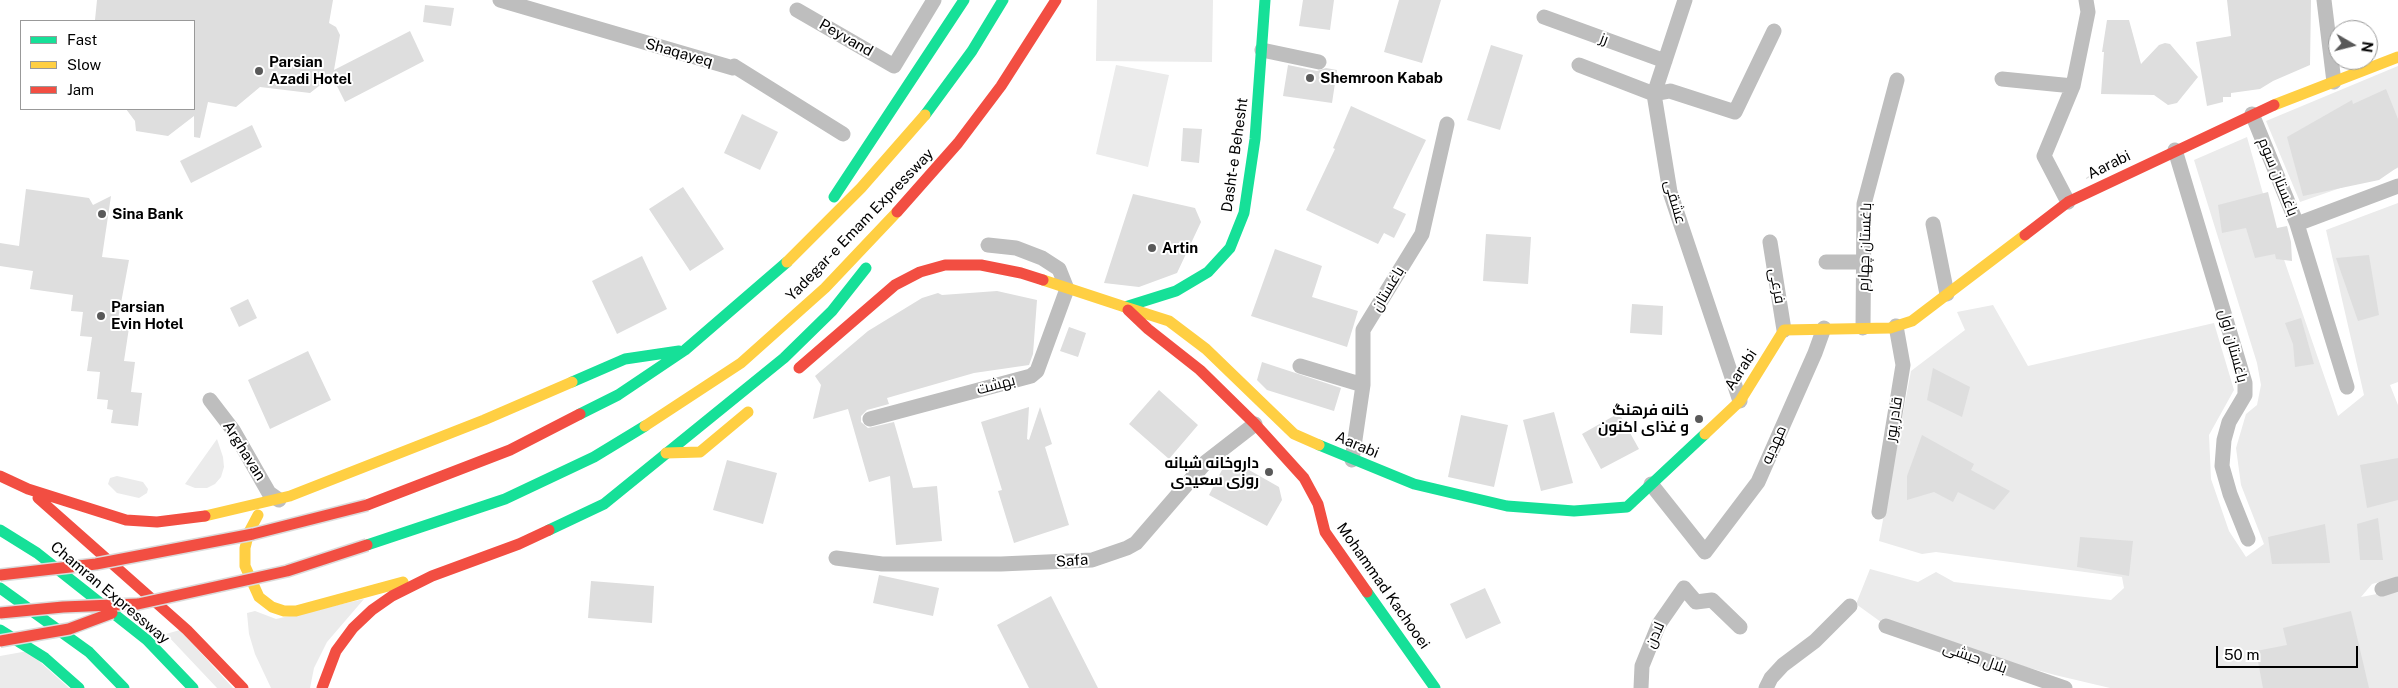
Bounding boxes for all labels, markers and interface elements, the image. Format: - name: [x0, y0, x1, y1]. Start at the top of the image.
- street label: Peyvand: [816, 15, 876, 61]
- legend: [20, 20, 195, 110]
- north arrow: [2328, 20, 2378, 70]
- street label: رز: [1597, 29, 1611, 49]
- text: Fast: [67, 31, 97, 48]
- street label: Shaqayeq: [643, 35, 715, 71]
- text: N: [2358, 40, 2376, 53]
- place label: Parsian Azadi Hotel: [269, 53, 352, 88]
- text: Slow: [67, 56, 101, 73]
- marker: Parsian Azadi Hotel: [253, 65, 265, 77]
- place label: Shemroon Kabab: [1320, 69, 1443, 87]
- marker: Shemroon Kabab: [1304, 72, 1316, 84]
- text: Jam: [67, 81, 94, 98]
- street label: Dasht-e Behesht: [1218, 97, 1252, 213]
- street label: باغستان سوم: [2254, 135, 2302, 219]
- street label: Yadegar-e Emam Expressway: [782, 145, 938, 305]
- street label: Aarabi: [2085, 147, 2133, 183]
- street label: عشقی: [1660, 178, 1690, 226]
- street label: باغستان چهارم: [1854, 202, 1876, 292]
- place label: Sina Bank: [112, 205, 184, 223]
- marker: Sina Bank: [96, 208, 108, 220]
- place label: Artin: [1162, 239, 1198, 257]
- marker: Artin: [1146, 242, 1158, 254]
- street label: باغستان: [1368, 263, 1408, 315]
- street label: فرعی: [1765, 267, 1789, 305]
- place label: Parsian Evin Hotel: [111, 298, 184, 333]
- street label: باغستان اول: [2215, 308, 2251, 384]
- marker: Parsian Evin Hotel: [95, 310, 107, 322]
- street label: Aarabi: [1721, 346, 1761, 394]
- street label: بهشت: [975, 371, 1017, 399]
- street label: قادر پور: [1882, 395, 1906, 443]
- place label: خانه فرهنگ و غذای اکنون: [1598, 401, 1689, 436]
- marker: خانه فرهنگ و غذای اکنون: [1693, 413, 1705, 425]
- street label: Arghavan: [219, 418, 269, 484]
- street label: مهدیه: [1758, 423, 1790, 467]
- street label: Aarabi: [1333, 428, 1381, 462]
- place label: داروخانه شبانه روزی سعیدی: [1164, 454, 1259, 489]
- marker: داروخانه شبانه روزی سعیدی: [1263, 466, 1275, 478]
- street label: Mohammad Kachooei: [1333, 520, 1433, 652]
- street label: Chamran Expressway: [47, 538, 173, 648]
- street label: Safa: [1055, 551, 1089, 571]
- street label: لادن: [1641, 619, 1669, 651]
- scale bar: [2218, 636, 2360, 668]
- street label: بلال حبشی: [1941, 639, 2009, 677]
- text: 50 m: [2224, 646, 2259, 663]

